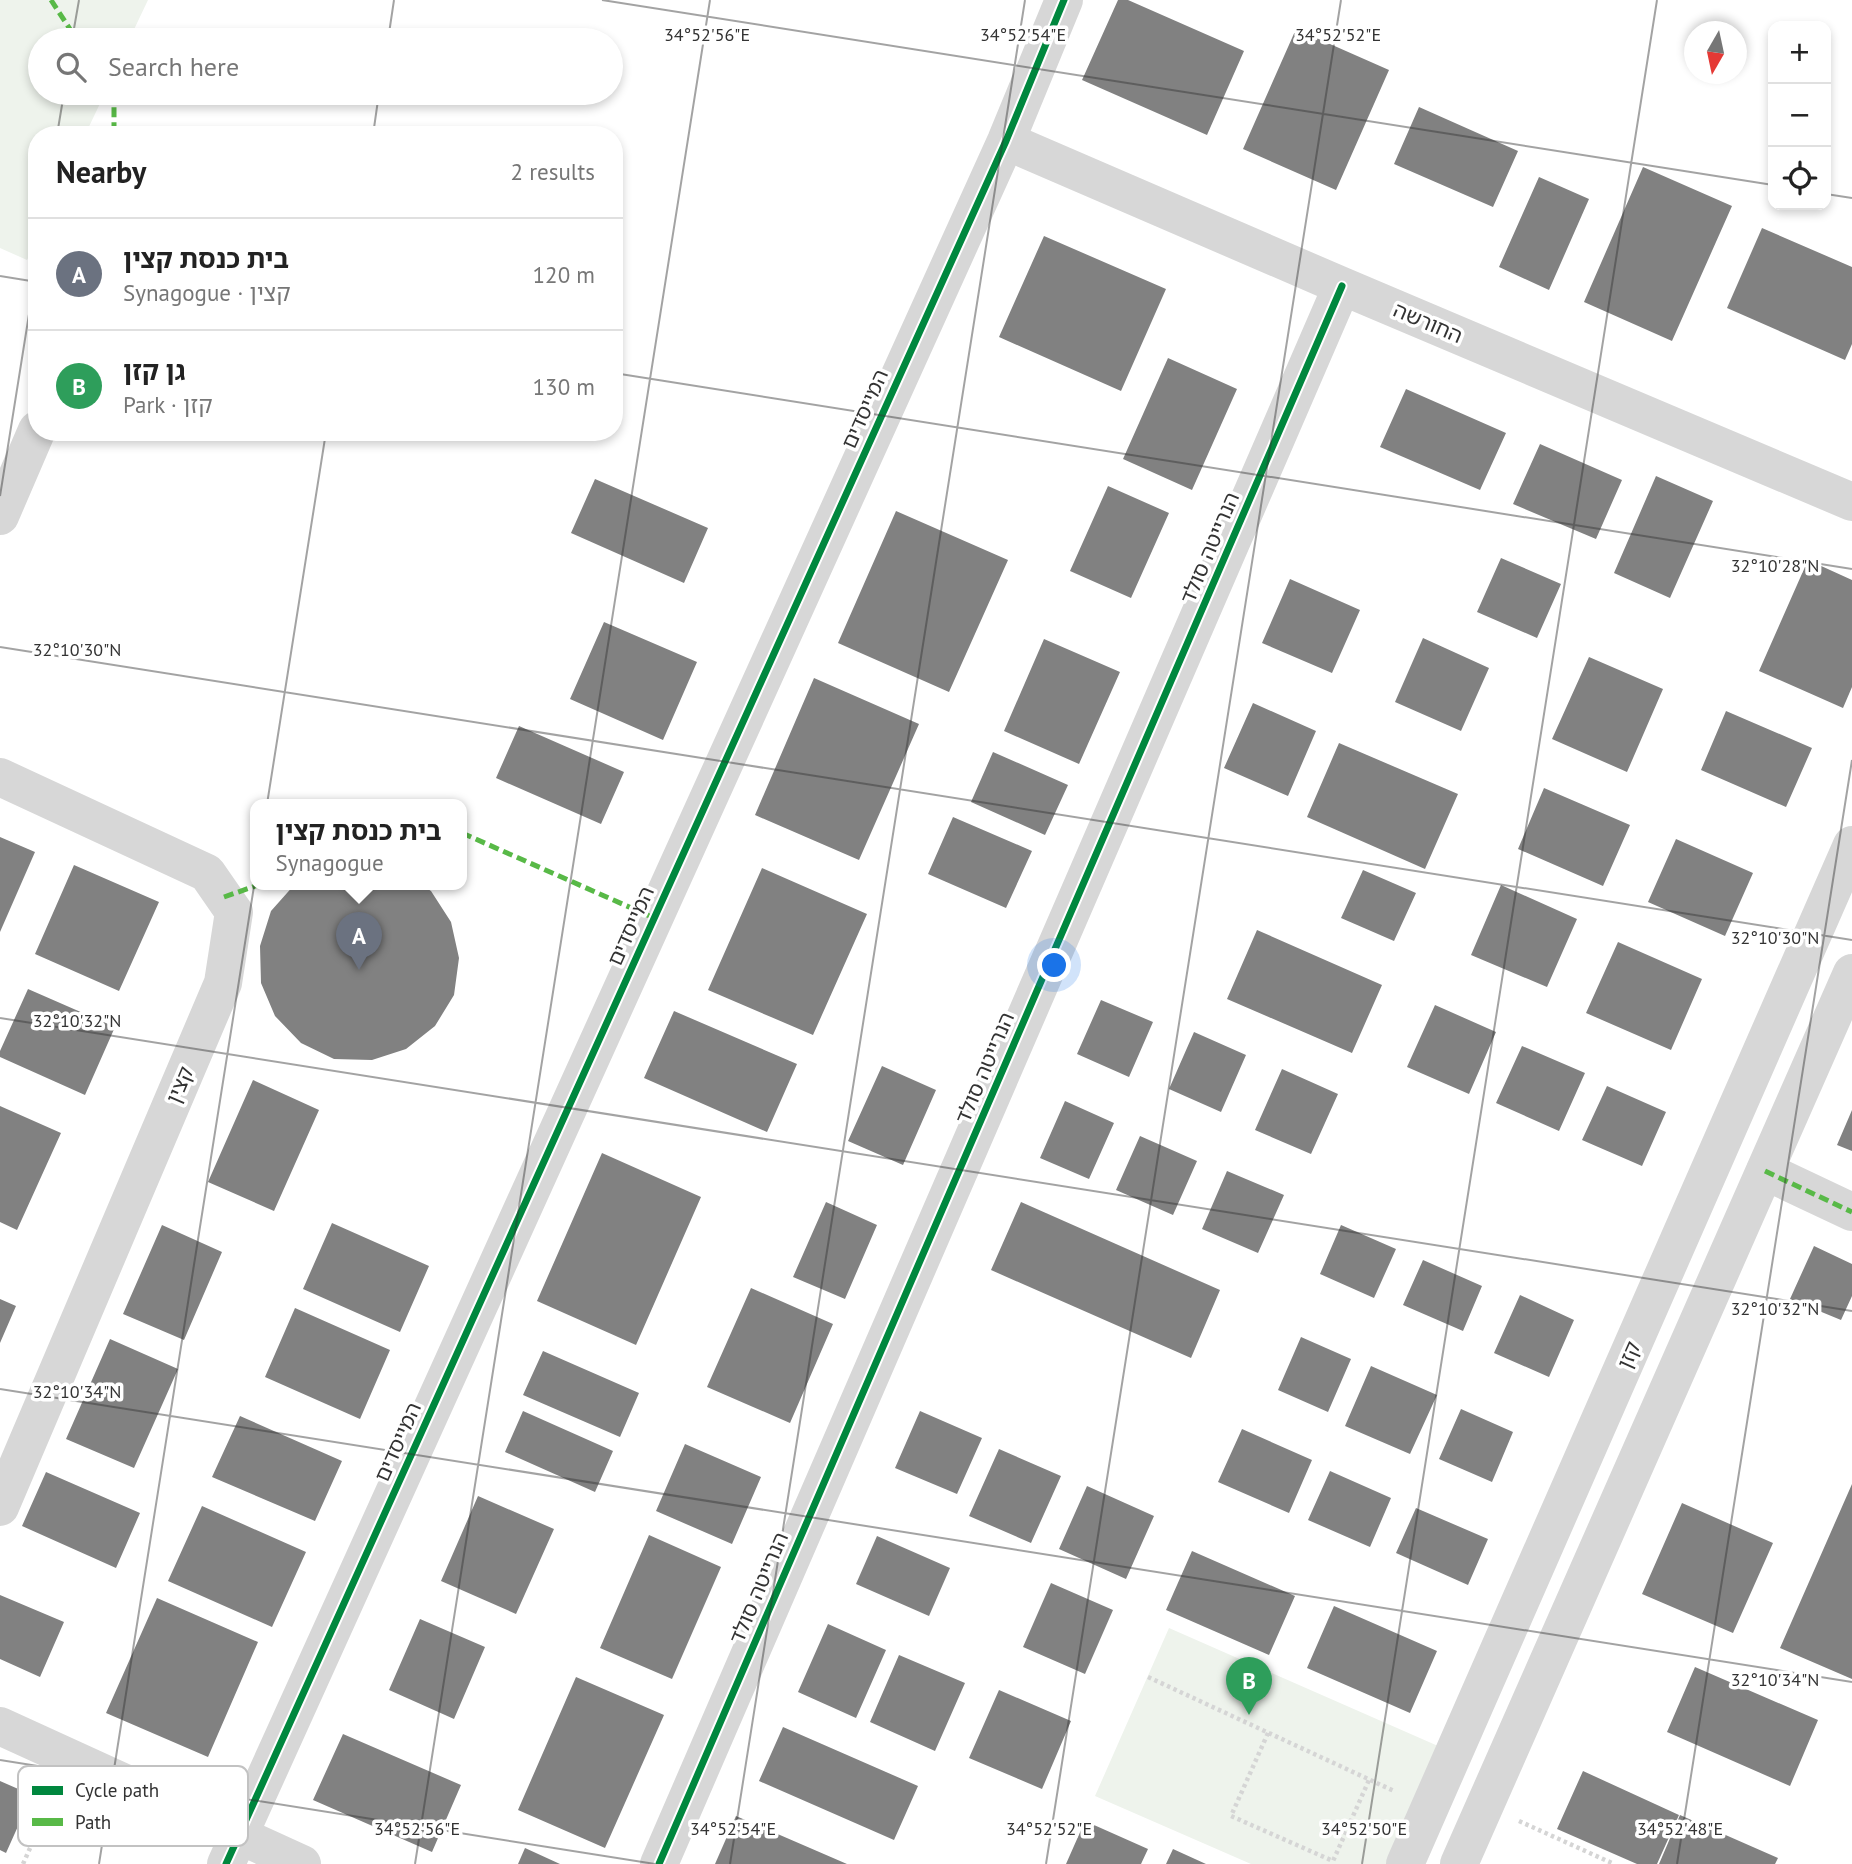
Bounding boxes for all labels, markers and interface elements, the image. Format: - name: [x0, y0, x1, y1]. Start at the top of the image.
- north arrow: [1684, 21, 1747, 84]
- map controls: [1768, 21, 1831, 210]
- button: +: [1768, 21, 1831, 84]
- text: 34°52'56"E: [664, 23, 750, 46]
- text: 34°52'54"E: [980, 23, 1066, 46]
- text: 34°52'52"E: [1295, 23, 1381, 46]
- search box: [28, 28, 623, 105]
- icon: search: [52, 48, 90, 86]
- text: Search here: [108, 50, 239, 83]
- button: −: [1768, 84, 1831, 147]
- button: locate: [1768, 147, 1831, 210]
- text: Nearby: [56, 152, 146, 191]
- text: 2 results: [511, 157, 595, 186]
- text: בית כנסת קצין: [123, 242, 289, 275]
- text: A: [72, 260, 86, 289]
- text: 120 m: [533, 260, 595, 289]
- text: Synagogue · קצין: [123, 278, 291, 307]
- street label: החורשה: [1389, 296, 1467, 349]
- text: גן קזן: [123, 354, 185, 387]
- street label: המייסדים: [835, 365, 894, 453]
- text: B: [72, 372, 86, 401]
- text: 130 m: [533, 372, 595, 401]
- text: Park · קזן: [123, 390, 213, 419]
- street label: הנרייטה סולד: [1174, 488, 1245, 608]
- text: 32°10'28"N: [1731, 554, 1819, 577]
- text: 32°10'30"N: [33, 638, 121, 661]
- popup: [250, 799, 467, 890]
- text: בית כנסת קצין: [276, 814, 441, 847]
- text: Synagogue: [276, 848, 384, 877]
- street label: המייסדים: [601, 882, 660, 970]
- pin: A: [336, 912, 382, 970]
- text: 32°10'30"N: [1731, 926, 1819, 949]
- your location: [1037, 948, 1071, 982]
- street label: הנרייטה סולד: [949, 1008, 1020, 1128]
- text: 32°10'32"N: [33, 1009, 121, 1032]
- street label: קצין: [160, 1062, 199, 1107]
- text: 32°10'32"N: [1731, 1297, 1819, 1320]
- street label: קזן: [1611, 1337, 1646, 1373]
- text: 32°10'34"N: [33, 1380, 121, 1403]
- street label: המייסדים: [368, 1398, 427, 1486]
- street label: הנרייטה סולד: [723, 1528, 794, 1648]
- pin: B: [1226, 1657, 1272, 1715]
- text: 32°10'34"N: [1731, 1668, 1819, 1691]
- legend: [18, 1766, 248, 1846]
- text: Cycle path: [75, 1778, 159, 1802]
- text: Path: [75, 1810, 111, 1834]
- text: 34°52'56"E: [374, 1817, 460, 1840]
- text: 34°52'54"E: [690, 1817, 776, 1840]
- text: 34°52'52"E: [1006, 1817, 1092, 1840]
- text: 34°52'50"E: [1321, 1817, 1407, 1840]
- text: 34°52'48"E: [1637, 1817, 1723, 1840]

